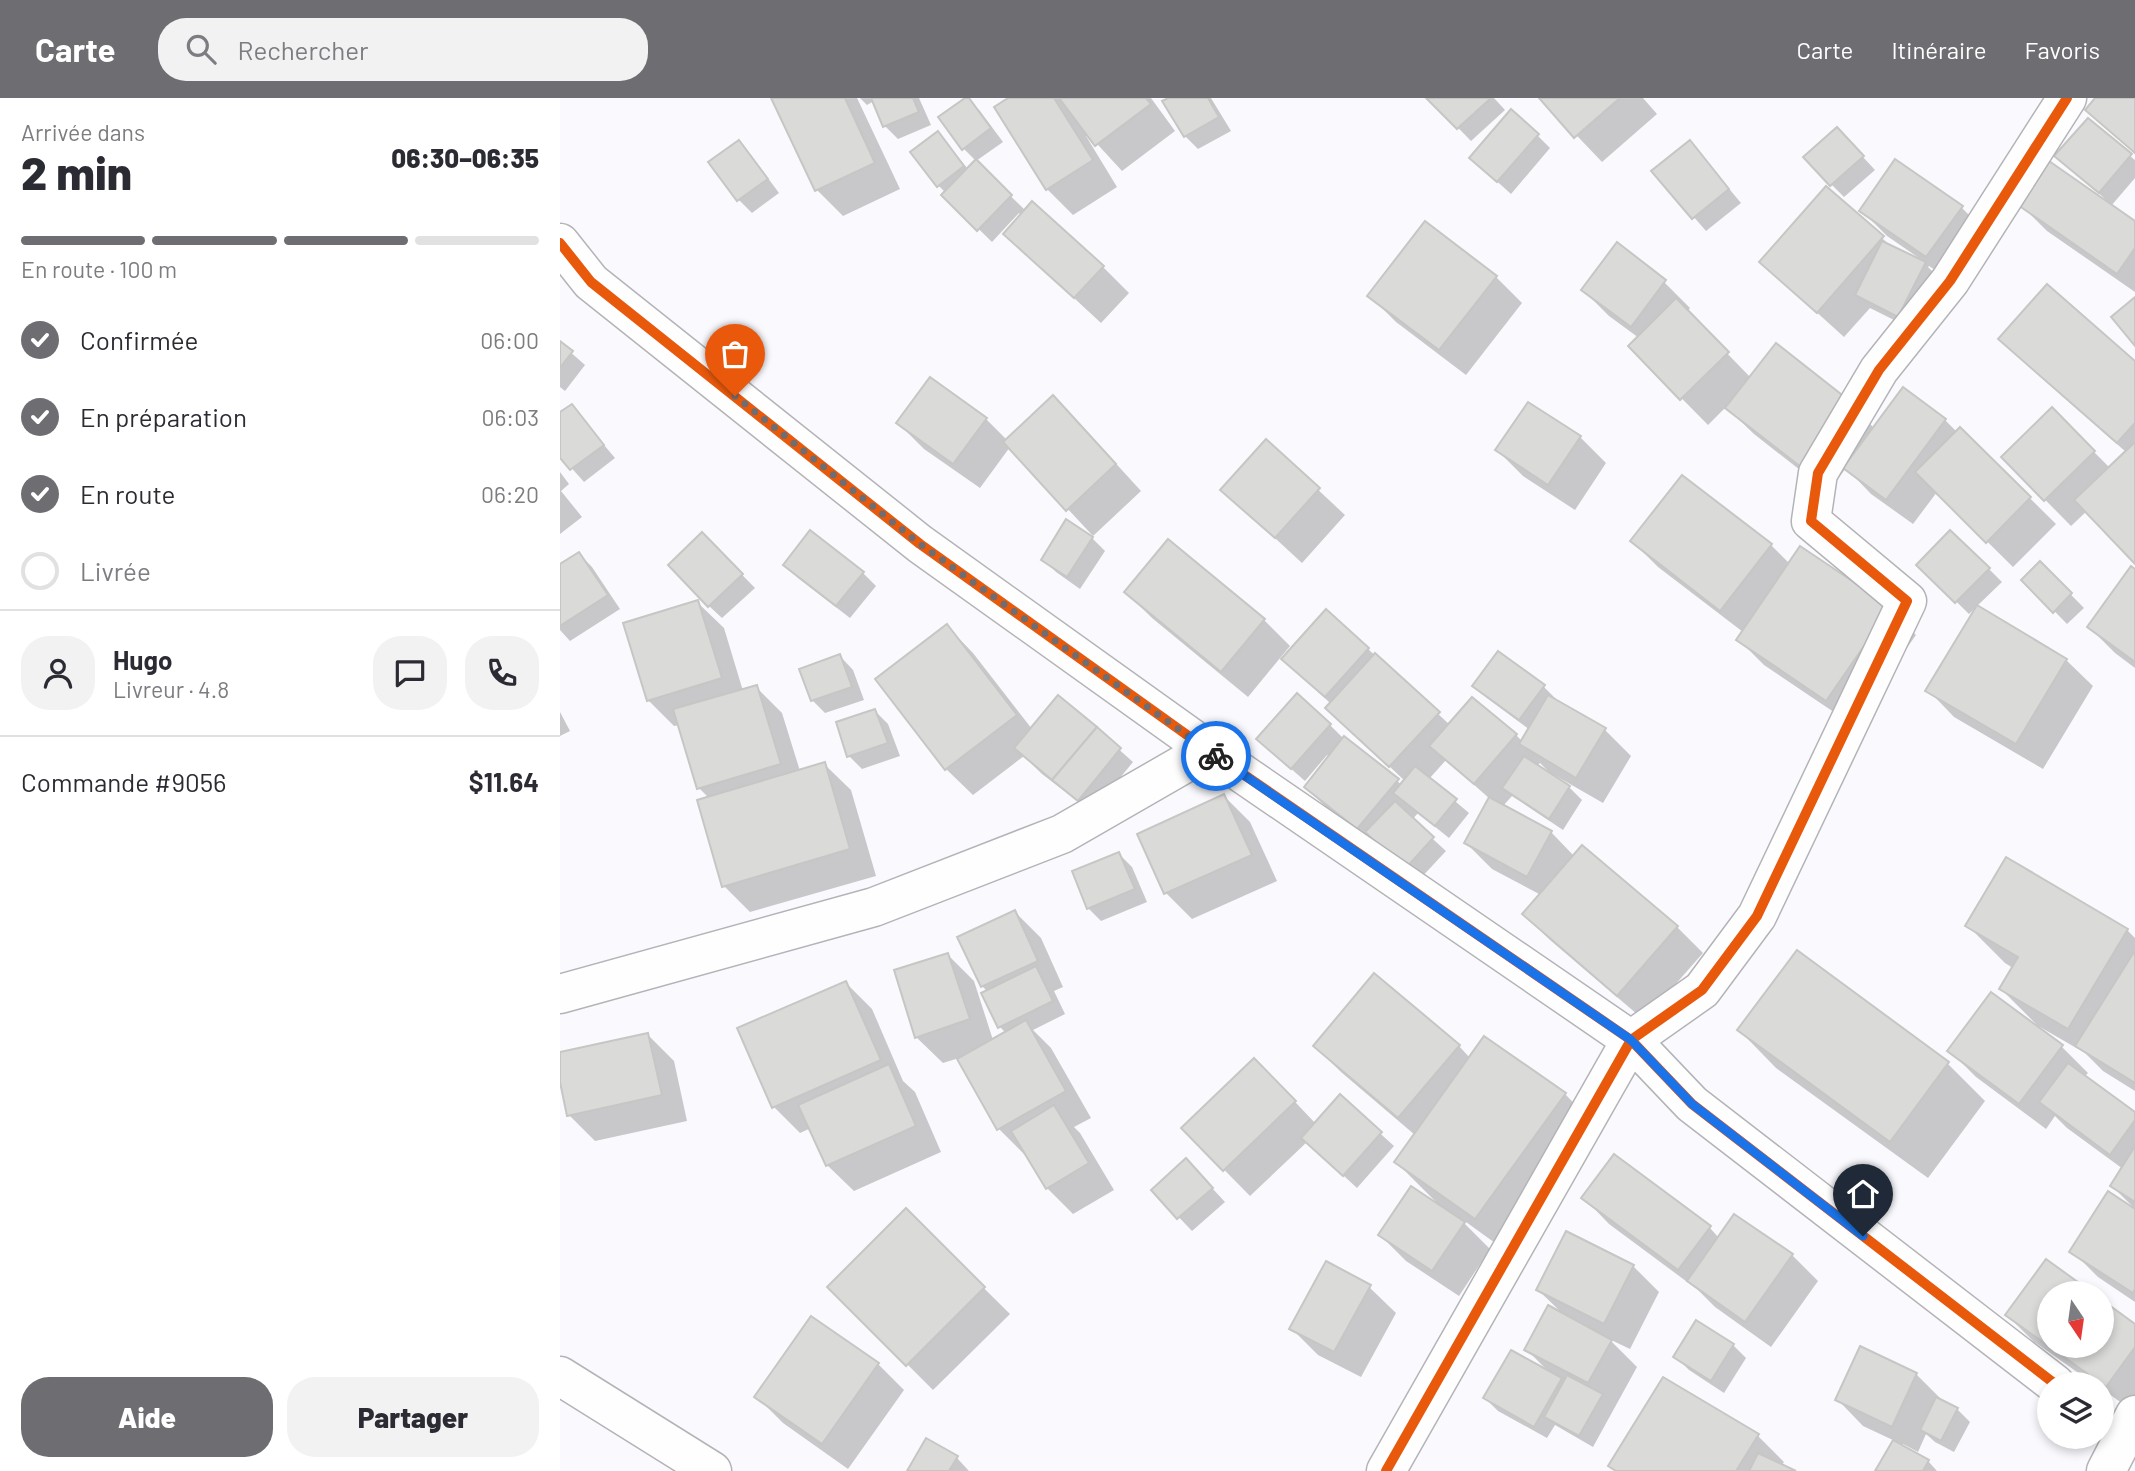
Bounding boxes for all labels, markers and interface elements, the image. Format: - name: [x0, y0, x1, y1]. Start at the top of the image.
- search box: [158, 18, 648, 81]
- text: Carte: [35, 29, 116, 69]
- icon: search: [182, 30, 220, 68]
- text: Rechercher: [238, 34, 368, 65]
- text: Carte: [1797, 35, 1853, 64]
- text: Itinéraire: [1891, 35, 1987, 64]
- text: Favoris: [2025, 35, 2100, 64]
- text: Arrivée dans: [21, 118, 145, 146]
- text: 06:30–06:35: [391, 142, 539, 173]
- text: 2 min: [21, 144, 132, 199]
- text: En route · 100 m: [21, 255, 177, 283]
- icon: check: [21, 321, 59, 359]
- text: Confirmée: [80, 324, 198, 355]
- pin: [705, 324, 765, 396]
- text: 06:00: [480, 326, 539, 354]
- icon: bag: [716, 335, 754, 373]
- icon: check: [21, 398, 59, 436]
- text: En préparation: [80, 401, 247, 432]
- text: 06:03: [482, 403, 539, 431]
- icon: check: [21, 475, 59, 513]
- text: En route: [80, 478, 175, 509]
- text: 06:20: [481, 480, 539, 508]
- text: Livrée: [80, 555, 151, 586]
- button: person: [21, 636, 95, 710]
- button: chat: [373, 636, 447, 710]
- button: phone: [465, 636, 539, 710]
- text: Hugo: [113, 644, 172, 675]
- text: Livreur · 4.8: [113, 675, 229, 703]
- courier: [1181, 721, 1251, 791]
- icon: bike: [1197, 737, 1235, 775]
- text: Commande #9056: [21, 766, 226, 797]
- text: $11.64: [469, 766, 539, 797]
- pin: [1833, 1164, 1893, 1236]
- icon: home: [1844, 1175, 1882, 1213]
- north arrow: [2037, 1281, 2114, 1358]
- map controls: [2037, 1281, 2114, 1449]
- button: layers: [2037, 1372, 2114, 1449]
- button: Aide: [21, 1377, 273, 1457]
- button: Partager: [287, 1377, 539, 1457]

